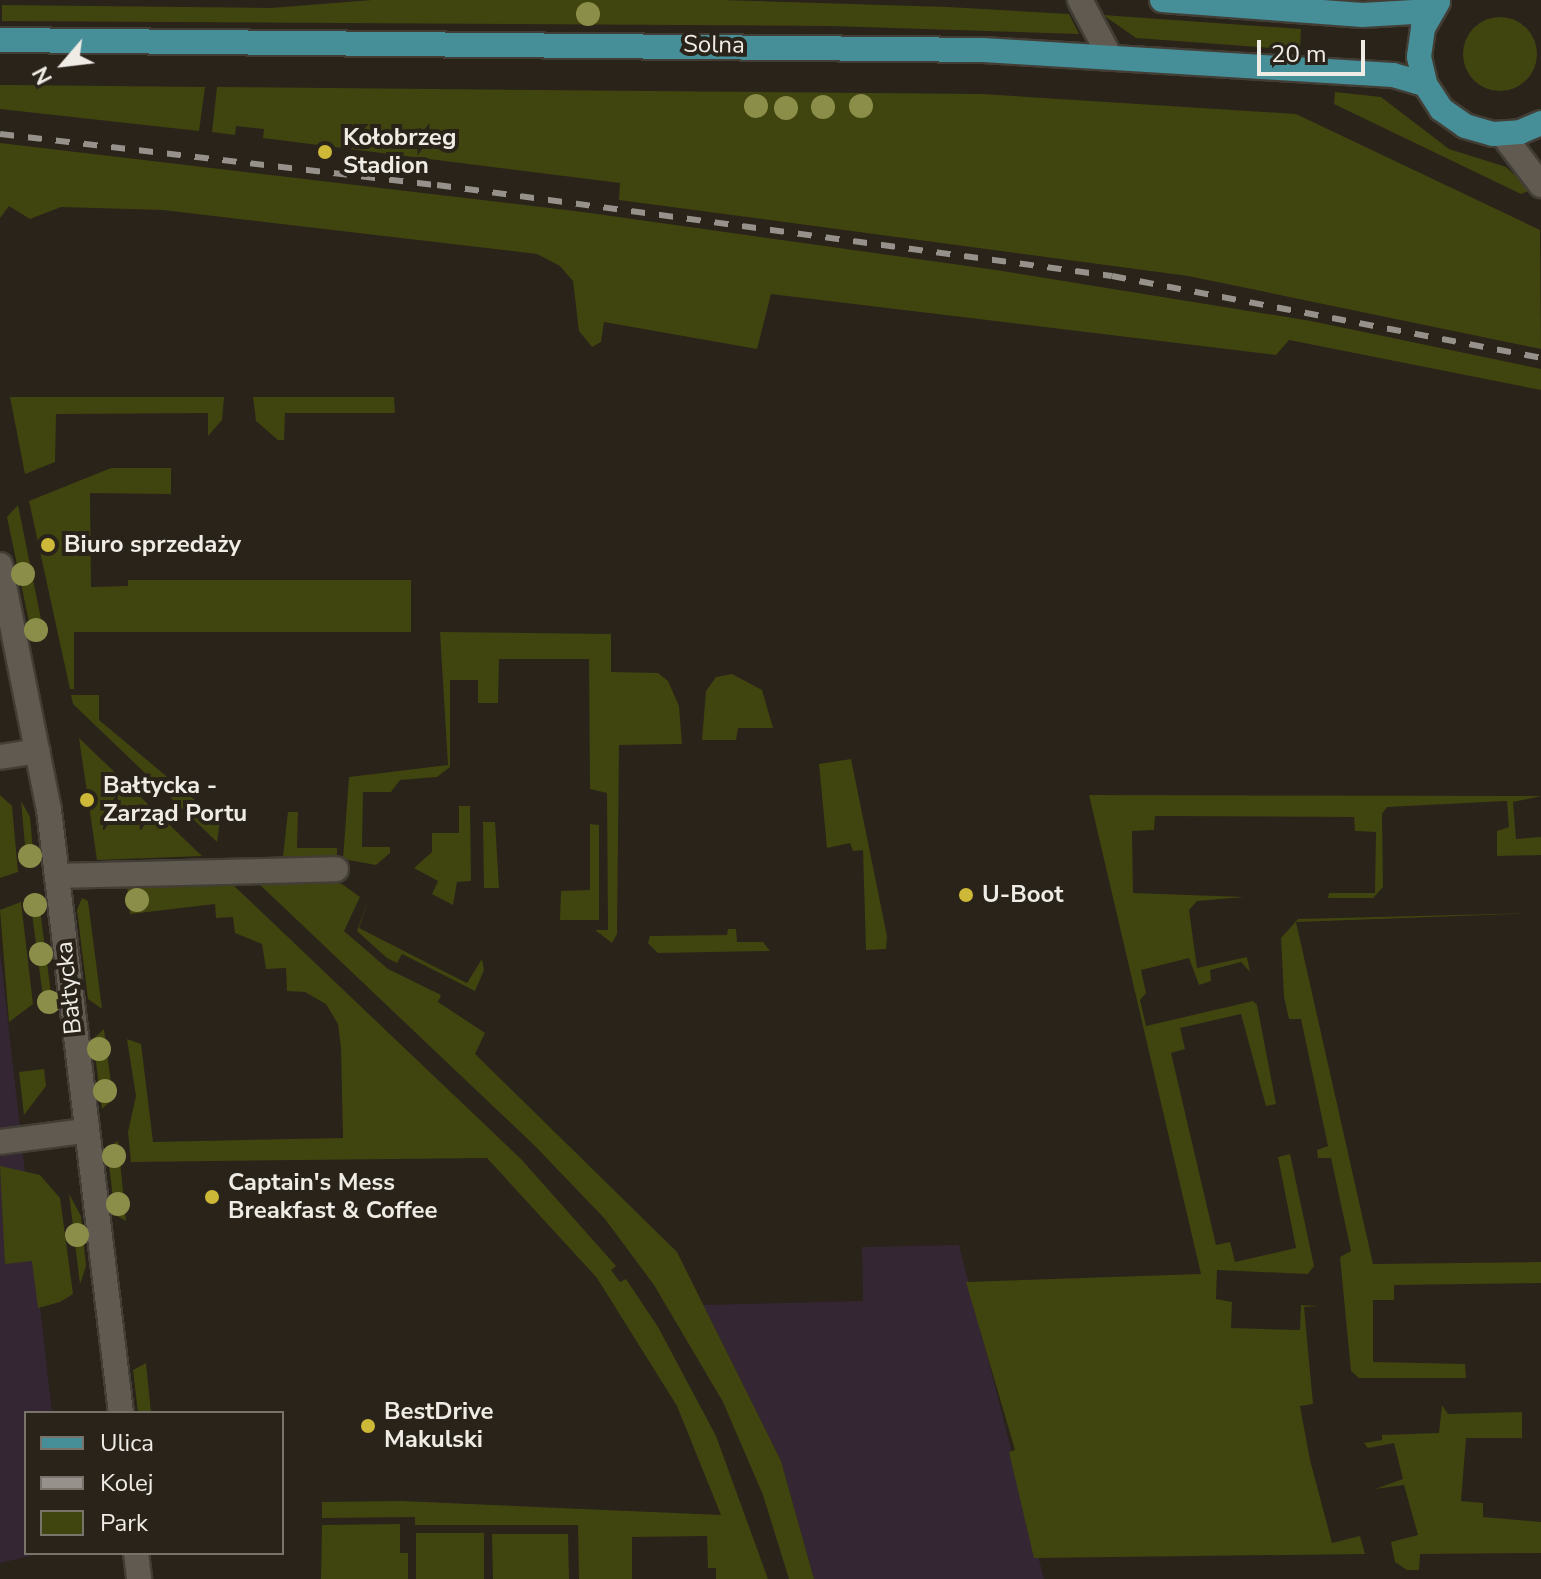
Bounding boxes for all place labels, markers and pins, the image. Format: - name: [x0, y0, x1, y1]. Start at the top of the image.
- place label: Kołobrzeg Stadion: [343, 124, 456, 180]
- marker: Kołobrzeg Stadion: [314, 141, 336, 163]
- place label: Biuro sprzedaży: [64, 531, 241, 559]
- marker: Biuro sprzedaży: [39, 536, 57, 554]
- place label: Bałtycka - Zarząd Portu: [103, 772, 247, 828]
- marker: Bałtycka - Zarząd Portu: [78, 791, 96, 809]
- place label: U-Boot: [982, 881, 1063, 909]
- marker: U-Boot: [957, 886, 975, 904]
- place label: Captain's Mess Breakfast & Coffee: [228, 1169, 437, 1225]
- marker: Captain's Mess Breakfast & Coffee: [203, 1188, 221, 1206]
- place label: BestDrive Makulski: [384, 1398, 494, 1454]
- marker: BestDrive Makulski: [359, 1417, 377, 1435]

